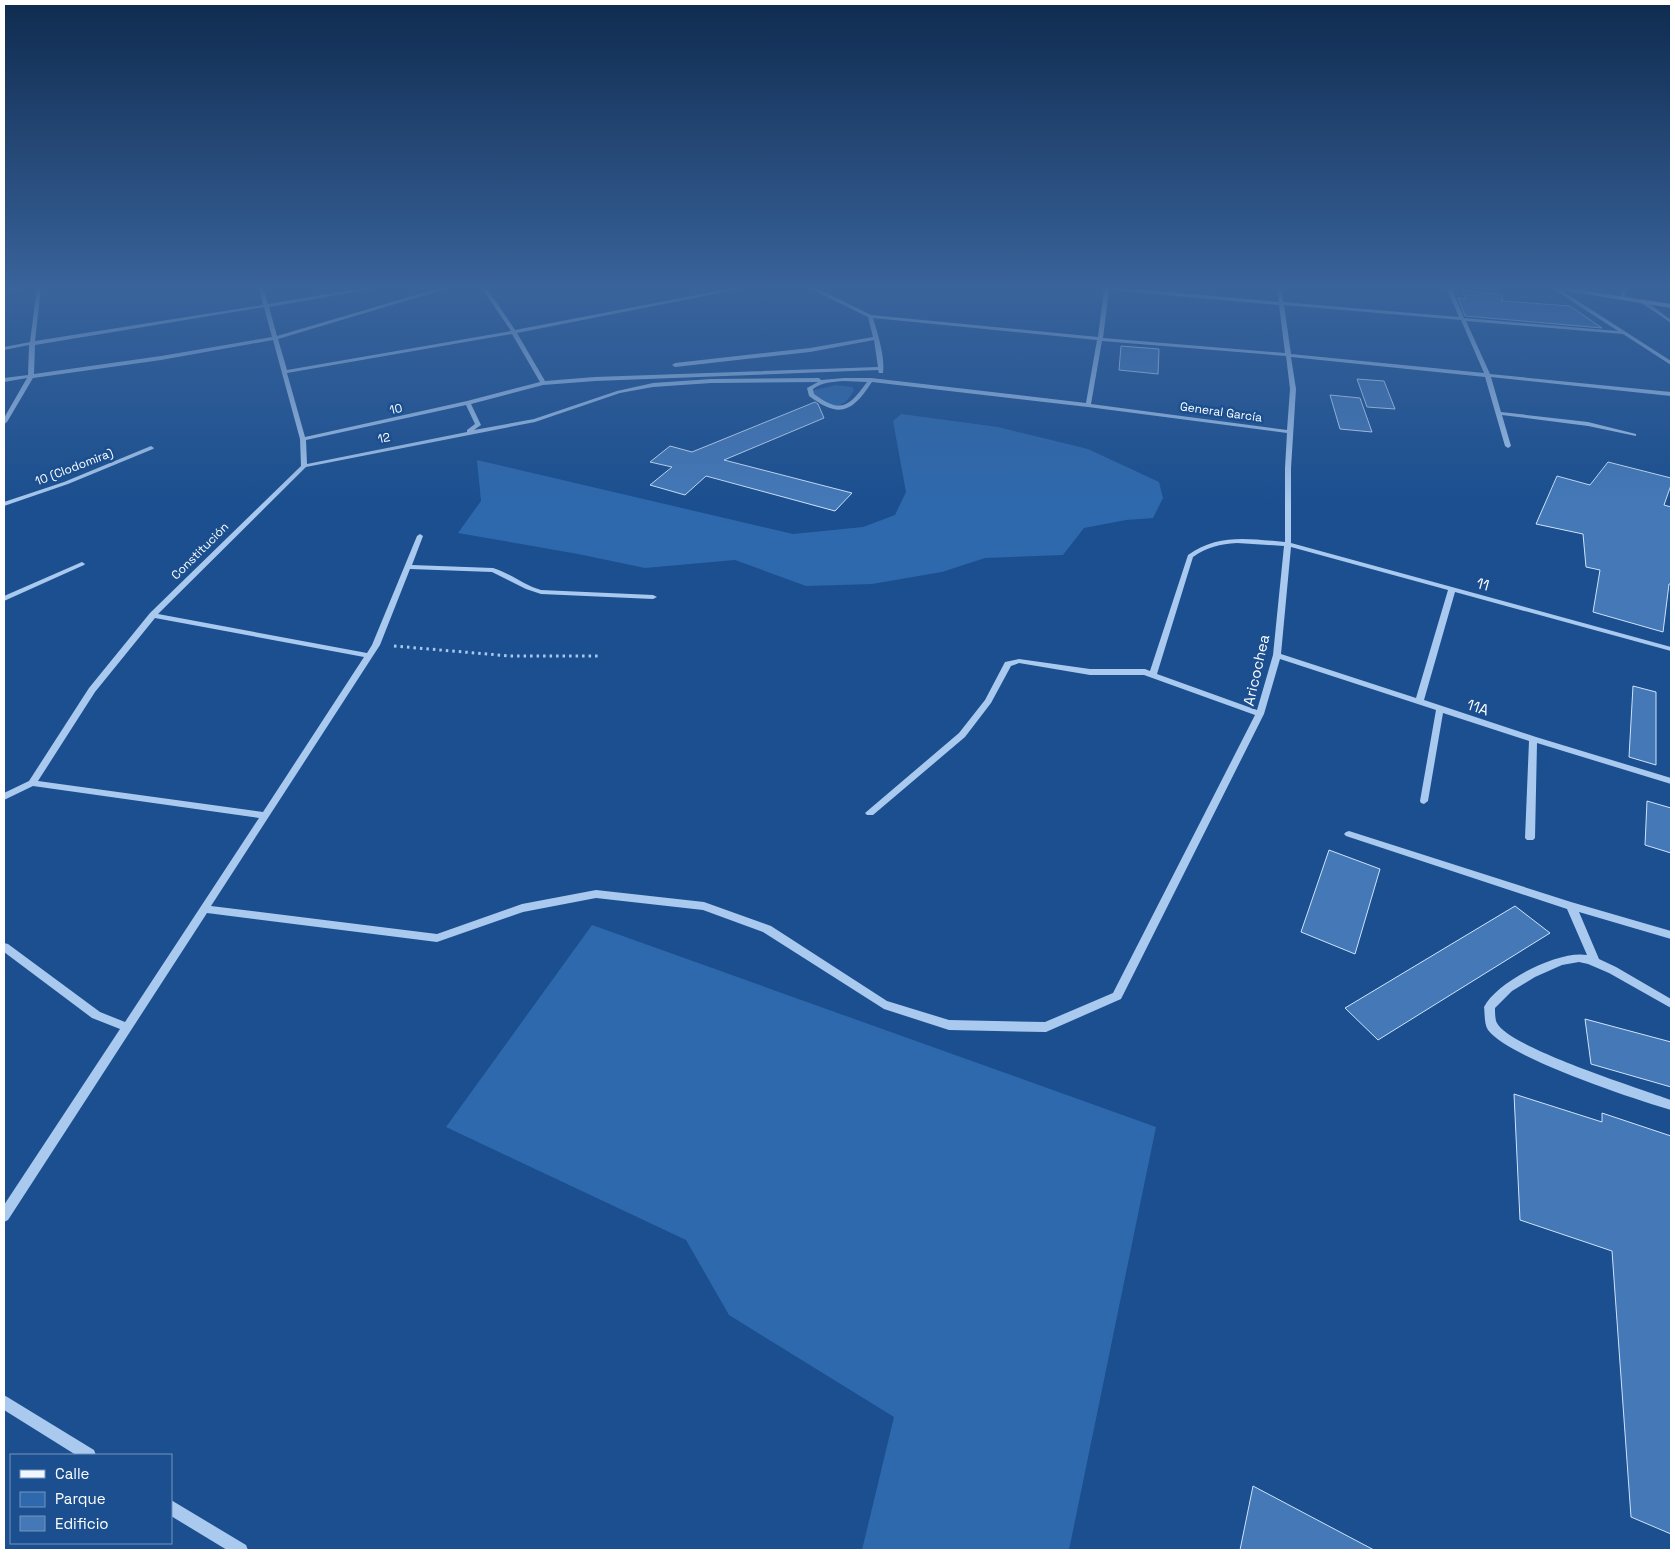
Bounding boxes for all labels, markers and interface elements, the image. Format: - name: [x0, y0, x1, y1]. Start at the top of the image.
- street label: General García: [1179, 398, 1263, 426]
- street label: 10: [388, 400, 404, 418]
- street label: 12: [376, 429, 392, 447]
- street label: 10 (Clodomira): [33, 445, 115, 489]
- street label: Constitución: [168, 519, 232, 583]
- street label: 11: [1474, 573, 1492, 595]
- street label: Aricochea: [1239, 632, 1274, 708]
- street label: 11A: [1465, 695, 1492, 720]
- legend: [10, 1454, 172, 1544]
- text: Calle: [55, 1464, 90, 1483]
- text: Parque: [55, 1489, 106, 1508]
- text: Edificio: [55, 1514, 109, 1533]

